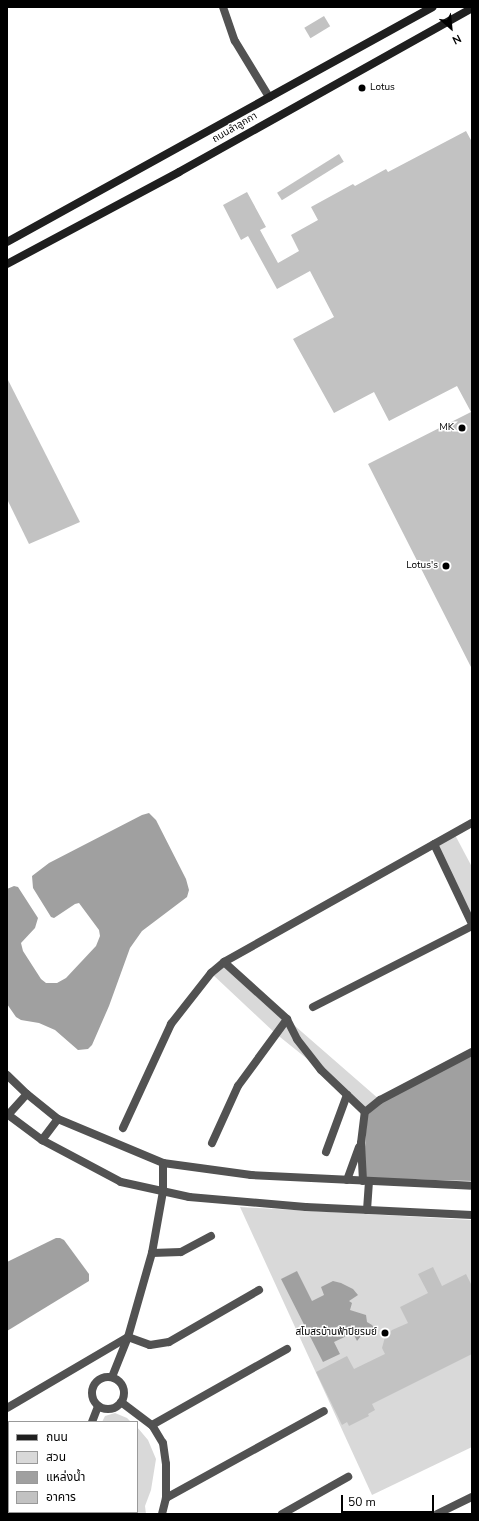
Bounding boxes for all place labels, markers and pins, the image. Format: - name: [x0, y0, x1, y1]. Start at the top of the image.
- place label: Lotus: [370, 82, 395, 94]
- marker: Lotus: [357, 83, 367, 93]
- place label: MK: [439, 422, 454, 434]
- marker: MK: [457, 423, 467, 433]
- place label: Lotus's: [406, 560, 438, 572]
- marker: Lotus's: [441, 561, 451, 571]
- place label: สโมสรบ้านฟ้าปิยรมย์: [295, 1327, 377, 1339]
- marker: สโมสรบ้านฟ้าปิยรมย์: [380, 1328, 390, 1338]

